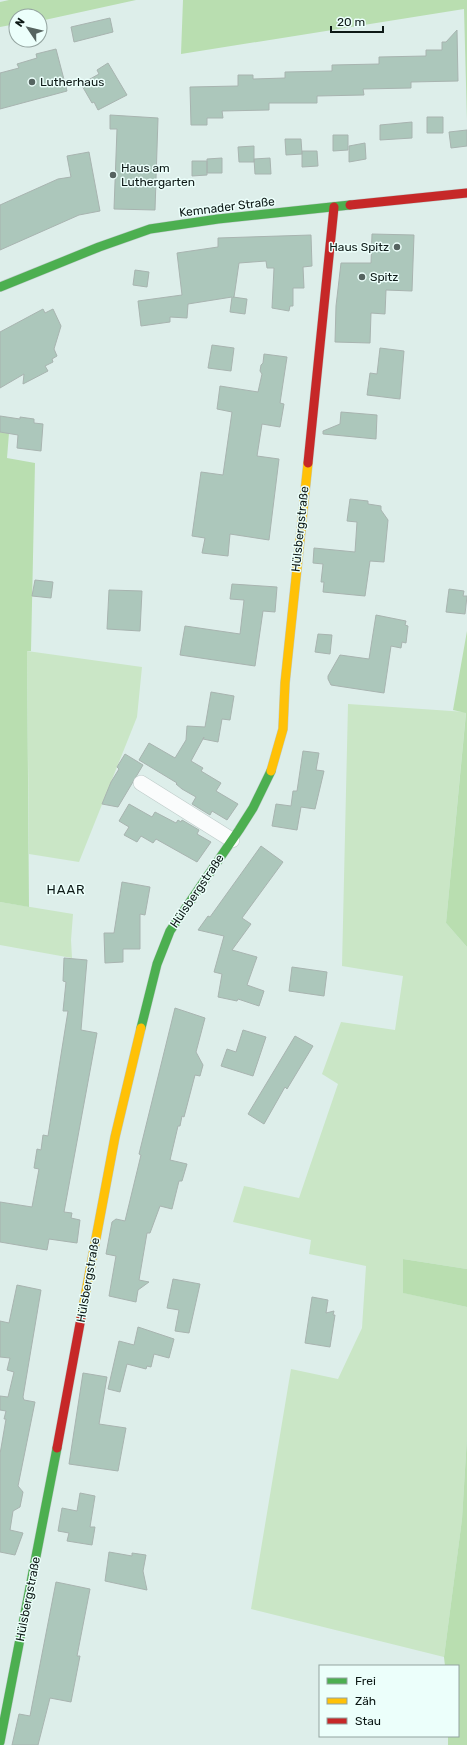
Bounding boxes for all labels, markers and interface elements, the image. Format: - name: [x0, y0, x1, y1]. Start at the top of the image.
- north arrow: [8, 8, 48, 48]
- scale bar: [331, 8, 383, 34]
- text: 20 m: [337, 15, 365, 29]
- text: N: [13, 16, 28, 30]
- place label: Lutherhaus: [40, 75, 104, 89]
- marker: Lutherhaus: [27, 77, 37, 87]
- place label: Haus am Luthergarten: [121, 161, 195, 189]
- marker: Haus am Luthergarten: [108, 170, 118, 180]
- street label: Kemnader Straße: [178, 194, 276, 220]
- place label: Haus Spitz: [329, 240, 389, 254]
- marker: Haus Spitz: [392, 242, 402, 252]
- place label: Spitz: [370, 270, 398, 284]
- marker: Spitz: [357, 272, 367, 282]
- street label: Hülsbergstraße: [289, 485, 311, 572]
- street label: Hülsbergstraße: [167, 851, 227, 931]
- district label: HAAR: [46, 882, 86, 897]
- street label: Hülsbergstraße: [74, 1236, 102, 1324]
- street label: Hülsbergstraße: [13, 1555, 43, 1643]
- legend: [319, 1665, 459, 1737]
- text: Frei: [355, 1674, 376, 1688]
- text: Zäh: [355, 1694, 376, 1708]
- text: Stau: [355, 1714, 381, 1728]

